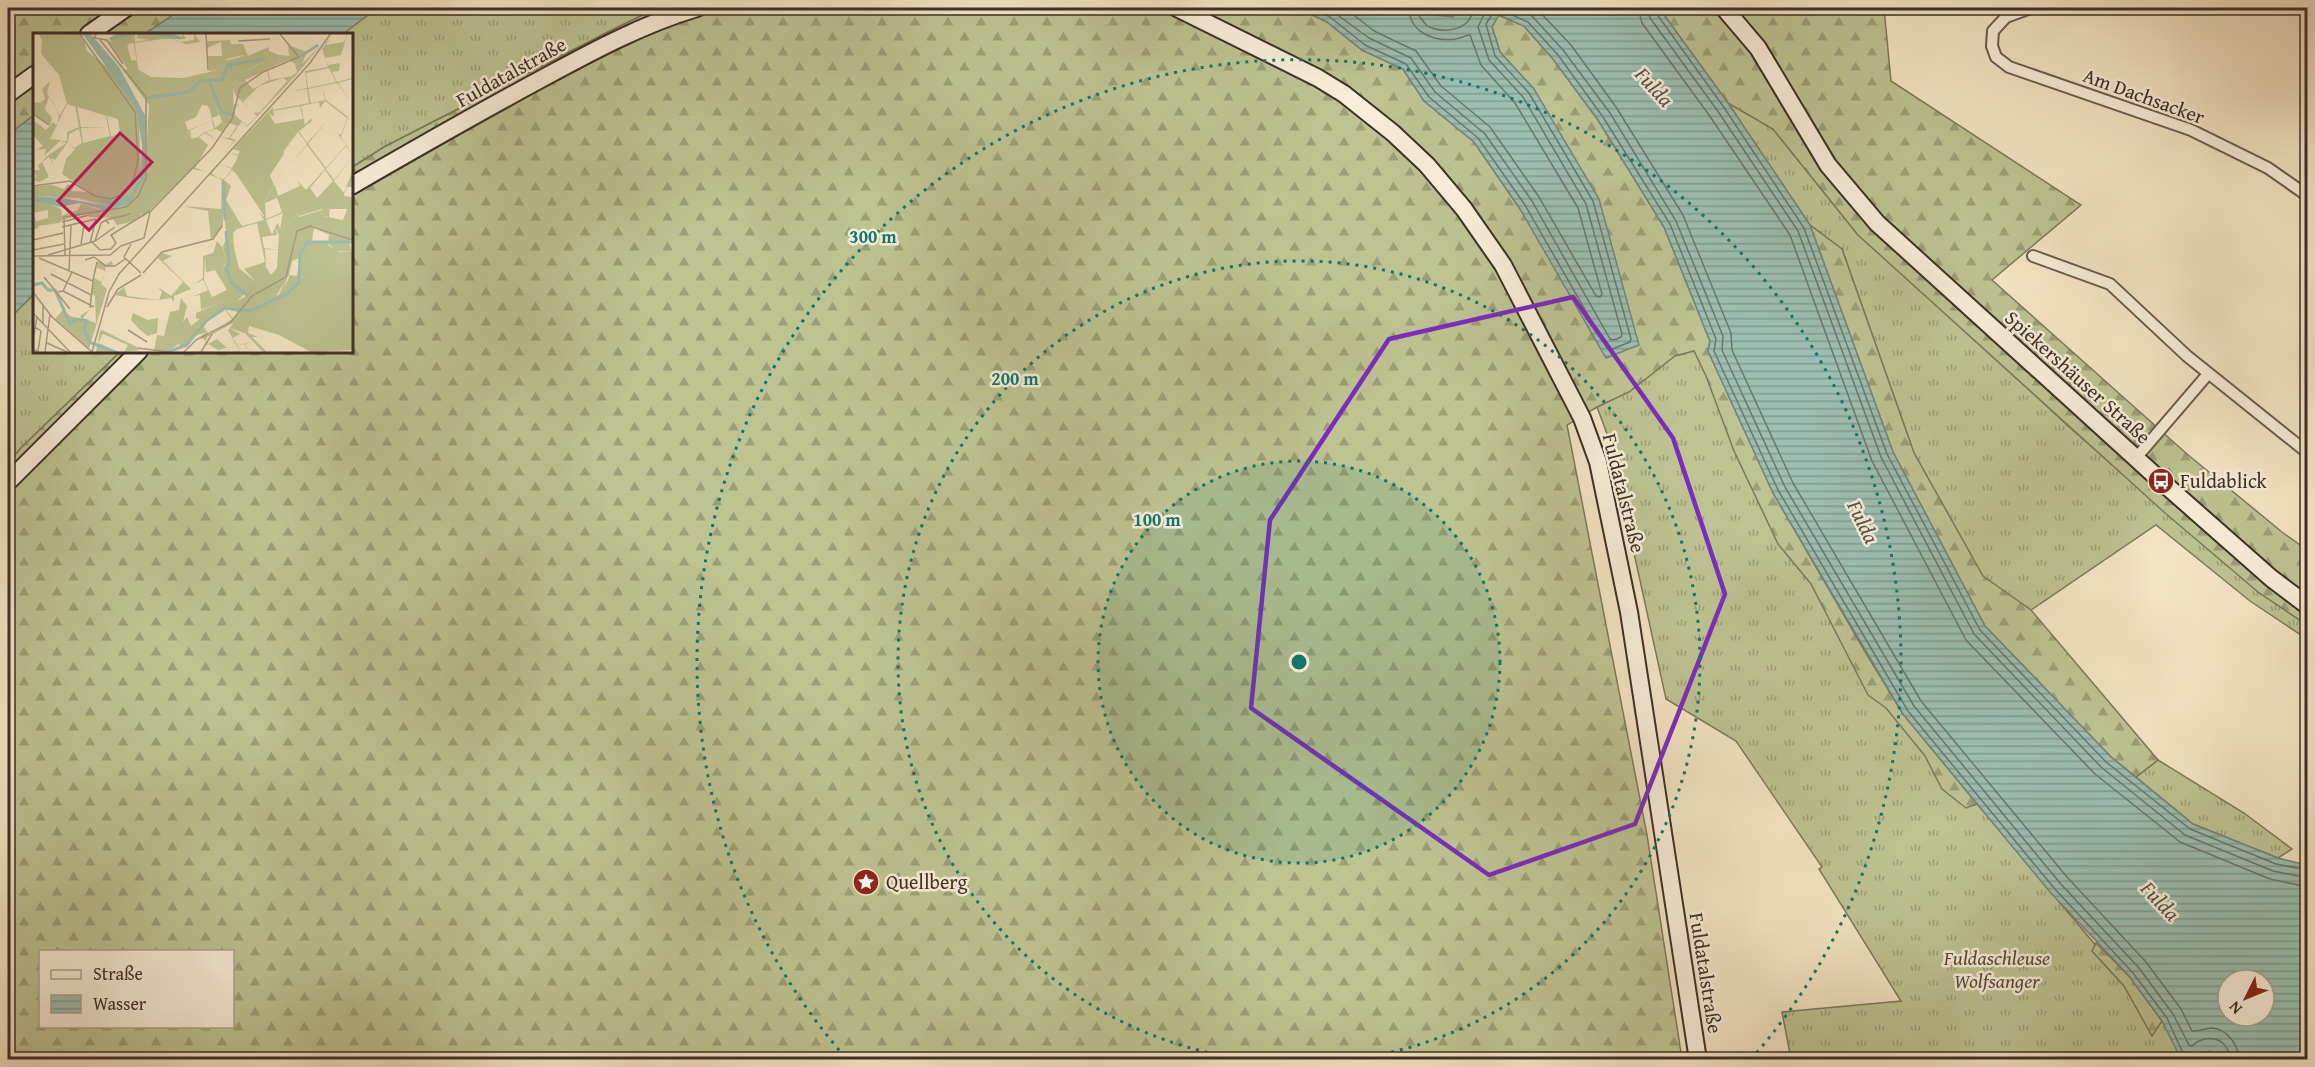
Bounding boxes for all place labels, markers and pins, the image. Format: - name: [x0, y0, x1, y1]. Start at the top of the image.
- bus stop icon: Fuldablick: [2146, 466, 2176, 496]
- place label: Fuldablick: [2180, 466, 2267, 495]
- centre of rings: [1289, 652, 1309, 672]
- place icon: Quellberg: [851, 867, 881, 897]
- place label: Quellberg: [886, 867, 968, 896]

